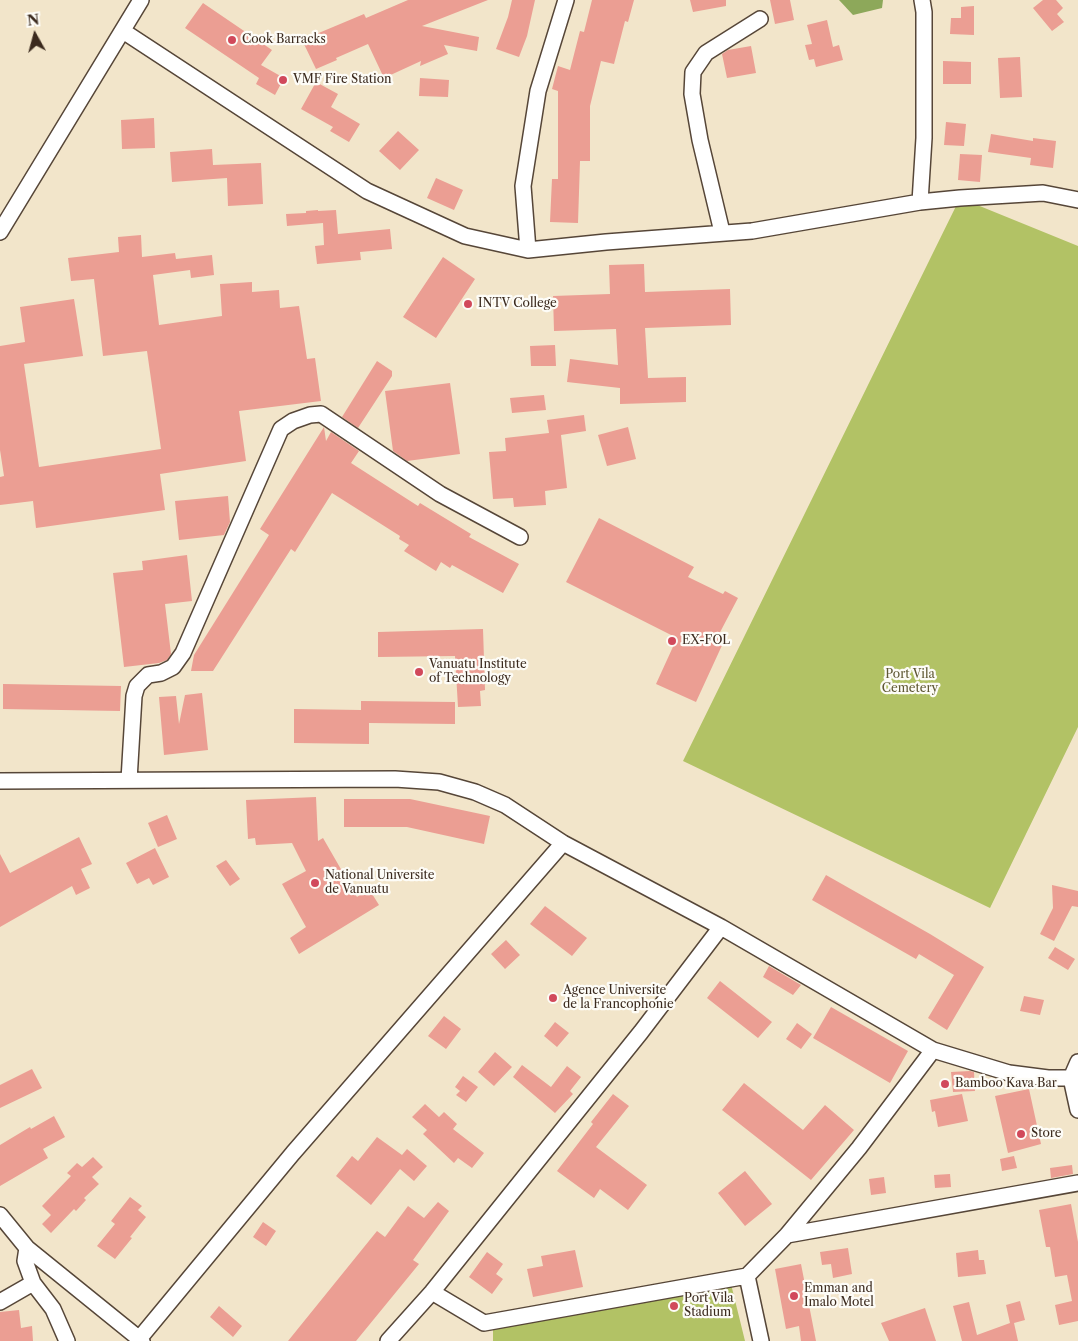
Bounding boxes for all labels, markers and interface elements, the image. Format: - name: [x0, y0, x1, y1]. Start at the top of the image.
- north arrow: [10, 10, 60, 60]
- text: N: [26, 10, 40, 30]
- place label: Cook Barracks: [242, 33, 326, 47]
- marker: Cook Barracks: [226, 34, 238, 46]
- place label: VMF Fire Station: [293, 73, 392, 87]
- marker: VMF Fire Station: [277, 74, 289, 86]
- place label: INTV College: [478, 297, 557, 311]
- marker: INTV College: [462, 298, 474, 310]
- place label: EX-FOL: [682, 634, 730, 648]
- marker: EX-FOL: [666, 635, 678, 647]
- place label: Vanuatu Institute of Technology: [429, 658, 527, 686]
- marker: Vanuatu Institute of Technology: [413, 666, 425, 678]
- park label: Port Vila Cemetery: [882, 668, 938, 696]
- place label: National Universite de Vanuatu: [325, 869, 435, 897]
- marker: National Universite de Vanuatu: [309, 877, 321, 889]
- place label: Agence Universite de la Francophonie: [563, 984, 674, 1012]
- marker: Agence Universite de la Francophonie: [547, 992, 559, 1004]
- place label: Bamboo Kava Bar: [955, 1077, 1057, 1091]
- marker: Bamboo Kava Bar: [939, 1078, 951, 1090]
- place label: Store: [1031, 1127, 1061, 1141]
- marker: Store: [1015, 1128, 1027, 1140]
- place label: Emman and Imalo Motel: [804, 1282, 874, 1310]
- marker: Emman and Imalo Motel: [788, 1290, 800, 1302]
- place label: Port Vila Stadium: [684, 1292, 734, 1320]
- marker: Port Vila Stadium: [668, 1300, 680, 1312]

